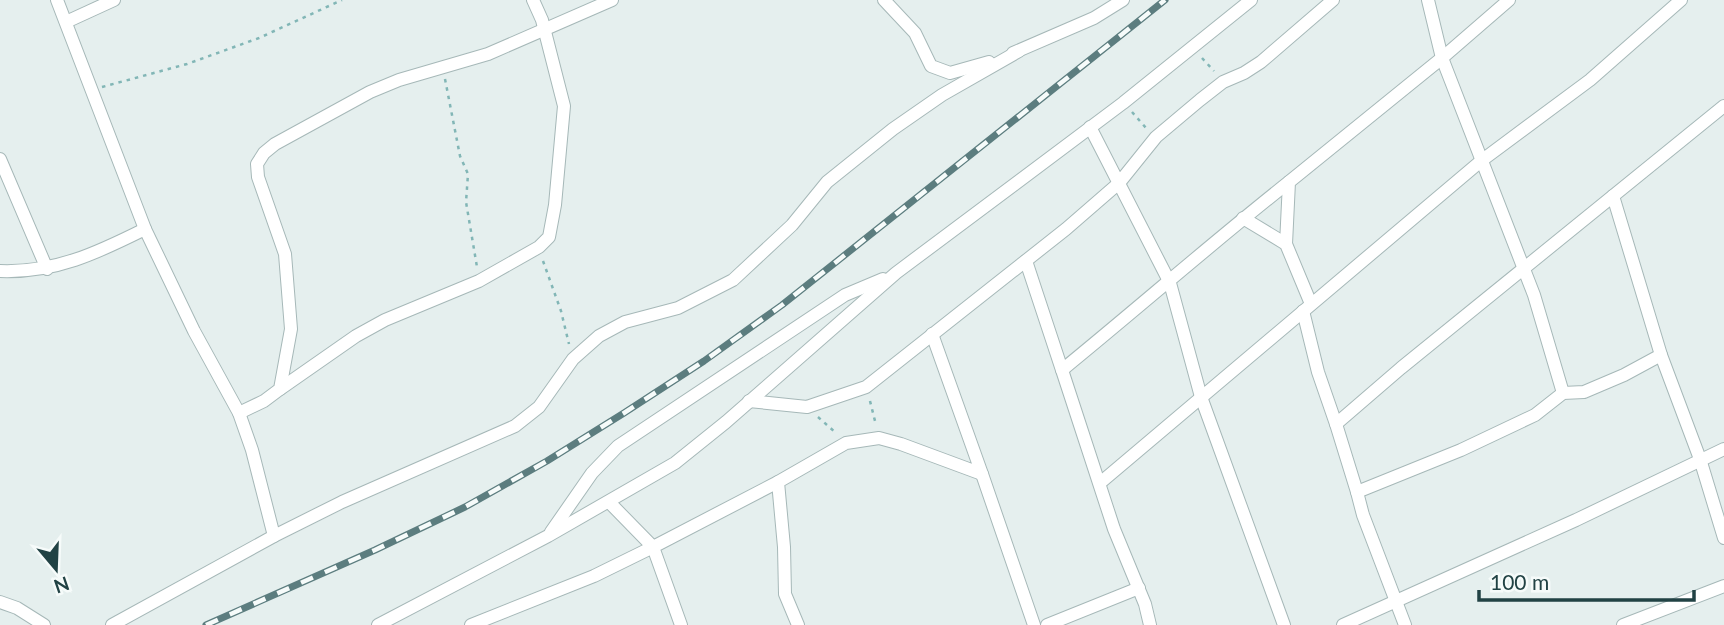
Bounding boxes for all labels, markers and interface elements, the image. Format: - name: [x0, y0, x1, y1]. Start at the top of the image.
- north arrow: [21, 534, 91, 604]
- scale bar: [1479, 558, 1694, 602]
- text: 100 m: [1490, 569, 1549, 594]
- text: N: [51, 572, 72, 599]

